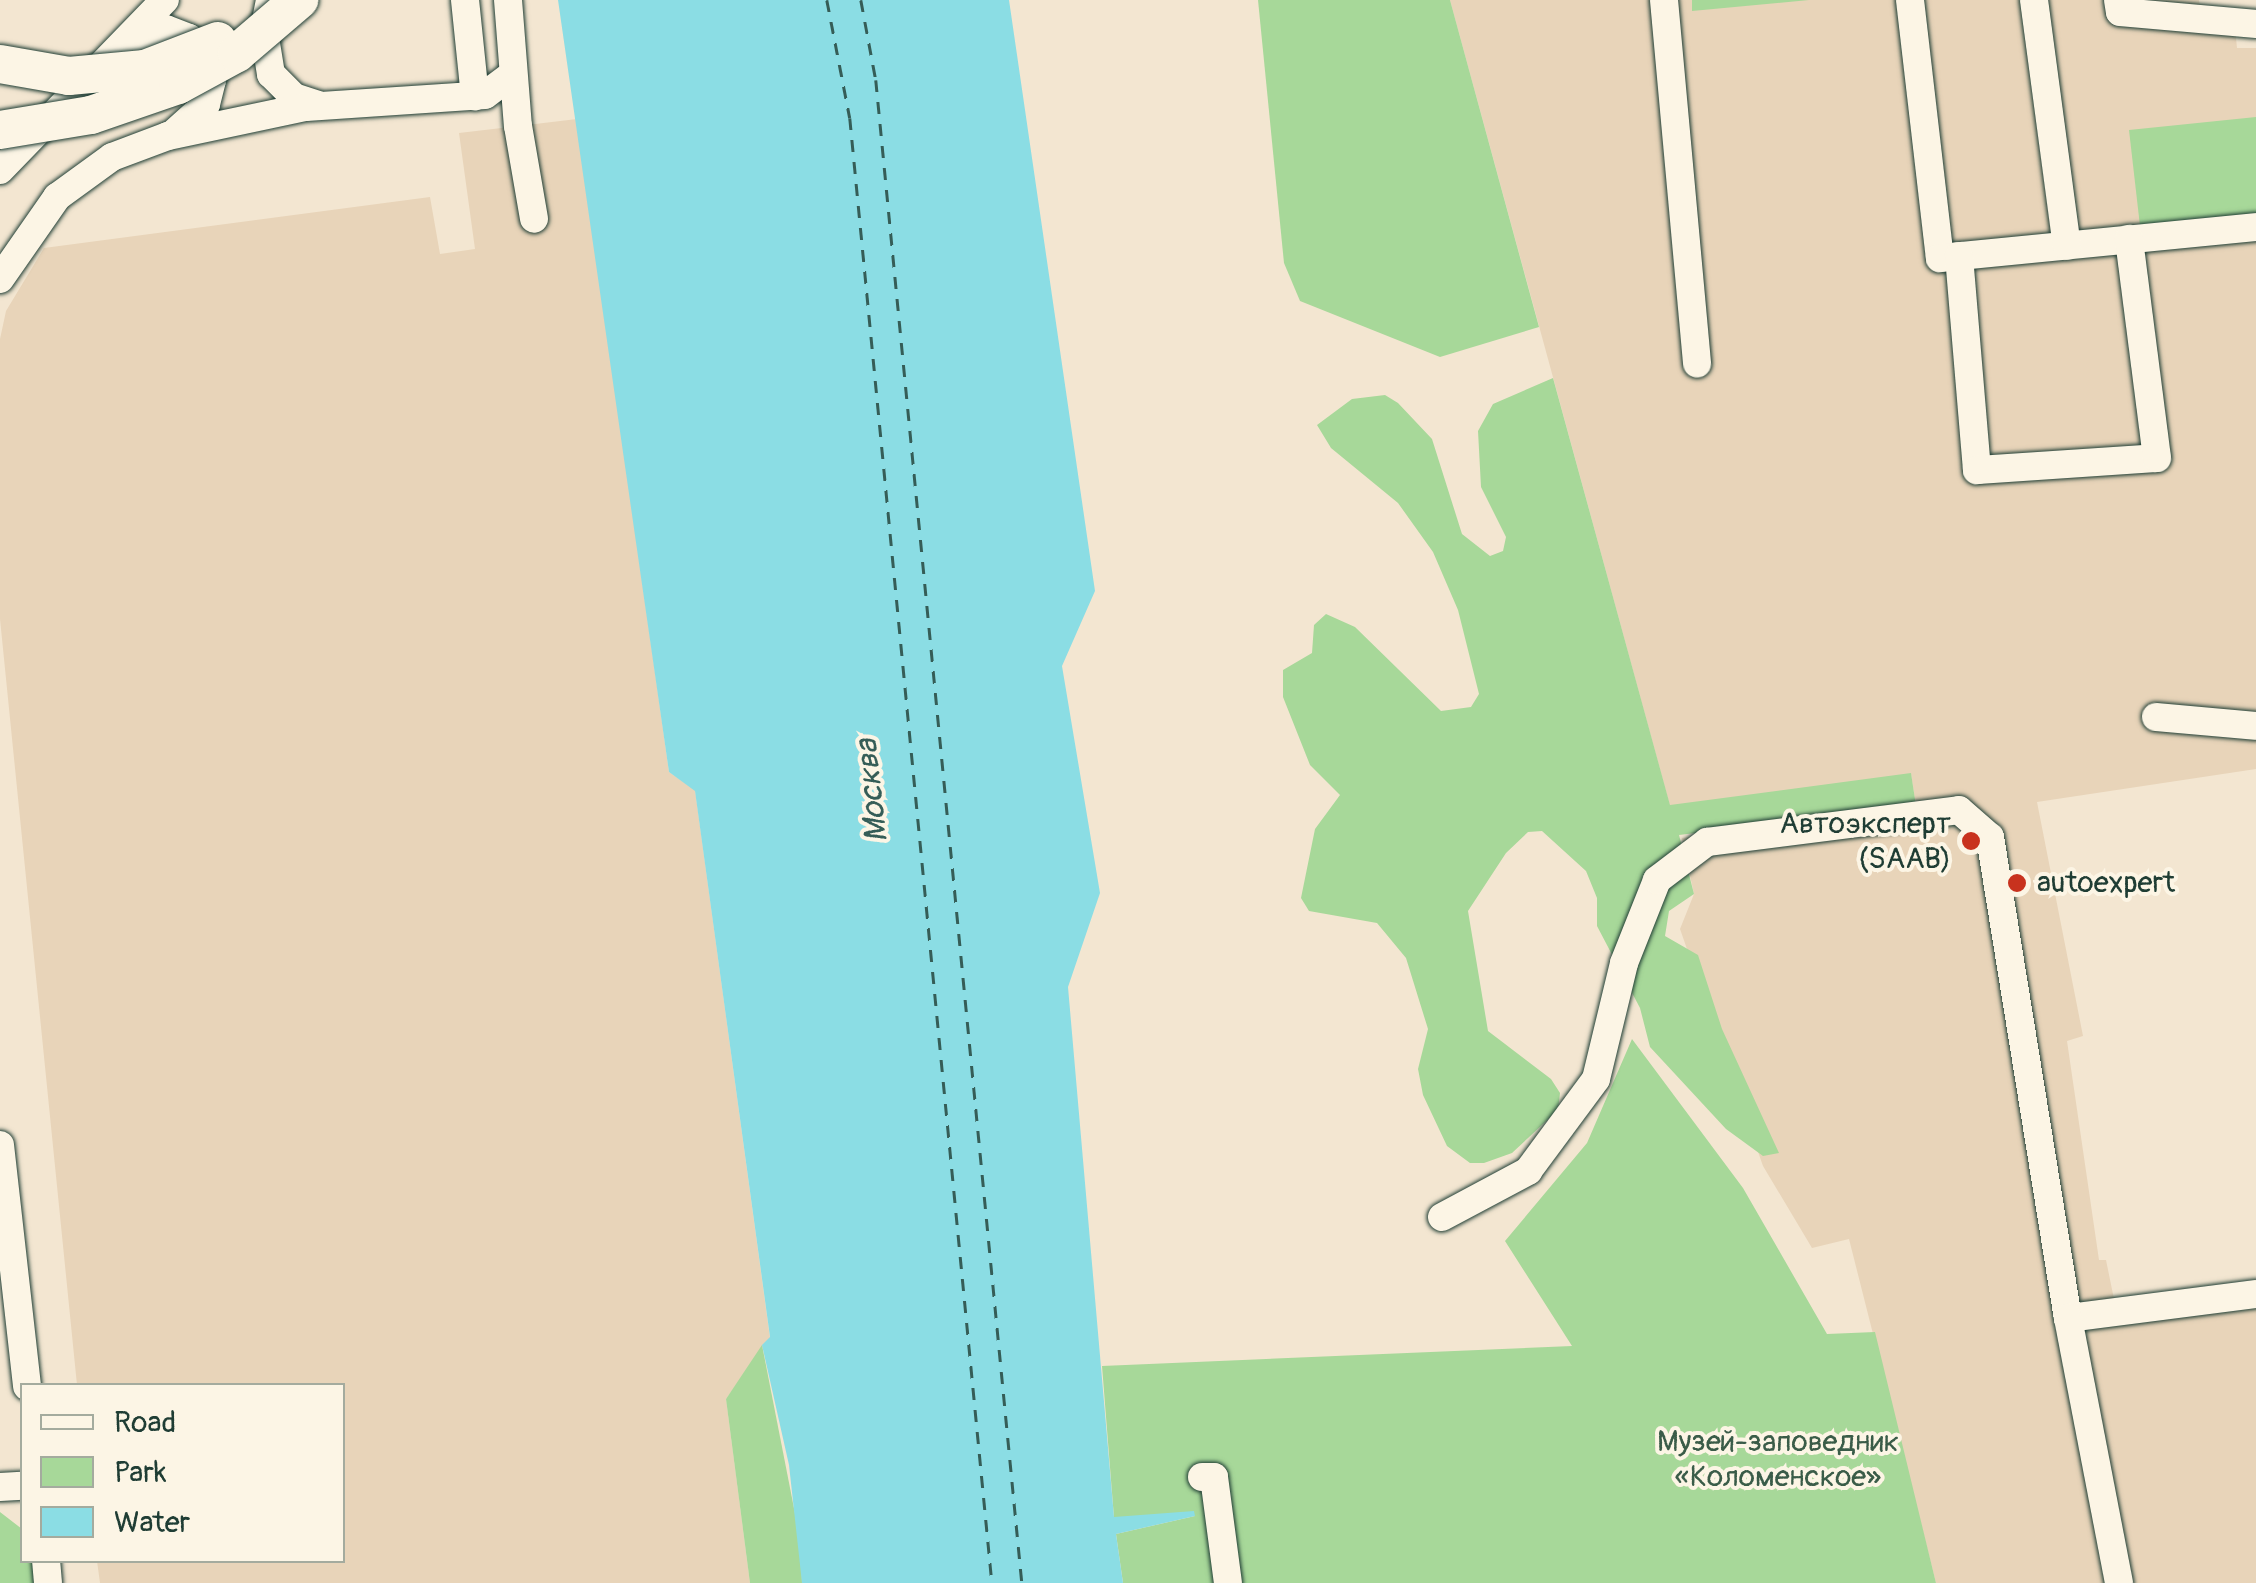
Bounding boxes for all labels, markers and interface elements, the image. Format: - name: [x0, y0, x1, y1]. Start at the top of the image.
- water label: Москва: [847, 737, 897, 845]
- place label: Автоэксперт (SAAB): [1780, 806, 1951, 876]
- marker: Автоэксперт (SAAB): [1960, 830, 1982, 852]
- place label: autoexpert: [2037, 865, 2175, 901]
- marker: autoexpert: [2006, 872, 2028, 894]
- legend: [20, 1383, 345, 1563]
- text: Road: [114, 1404, 176, 1441]
- park label: Музей-заповедник «Коломенское»: [1657, 1424, 1899, 1494]
- text: Park: [114, 1454, 167, 1491]
- text: Water: [114, 1504, 190, 1541]

